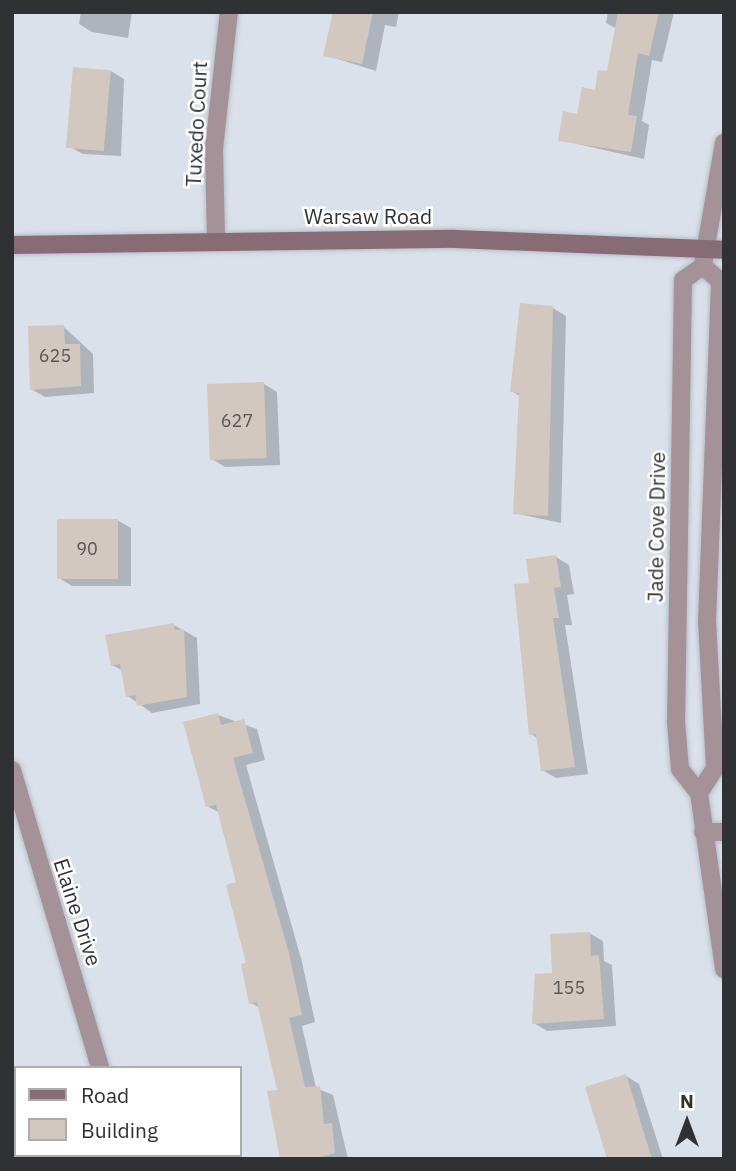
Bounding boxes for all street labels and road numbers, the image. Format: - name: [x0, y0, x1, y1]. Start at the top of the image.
- street label: Tuxedo Court: [180, 61, 212, 187]
- street label: Warsaw Road: [304, 203, 432, 229]
- street label: Jade Cove Drive: [642, 451, 670, 603]
- street label: Elaine Drive: [49, 855, 107, 969]

